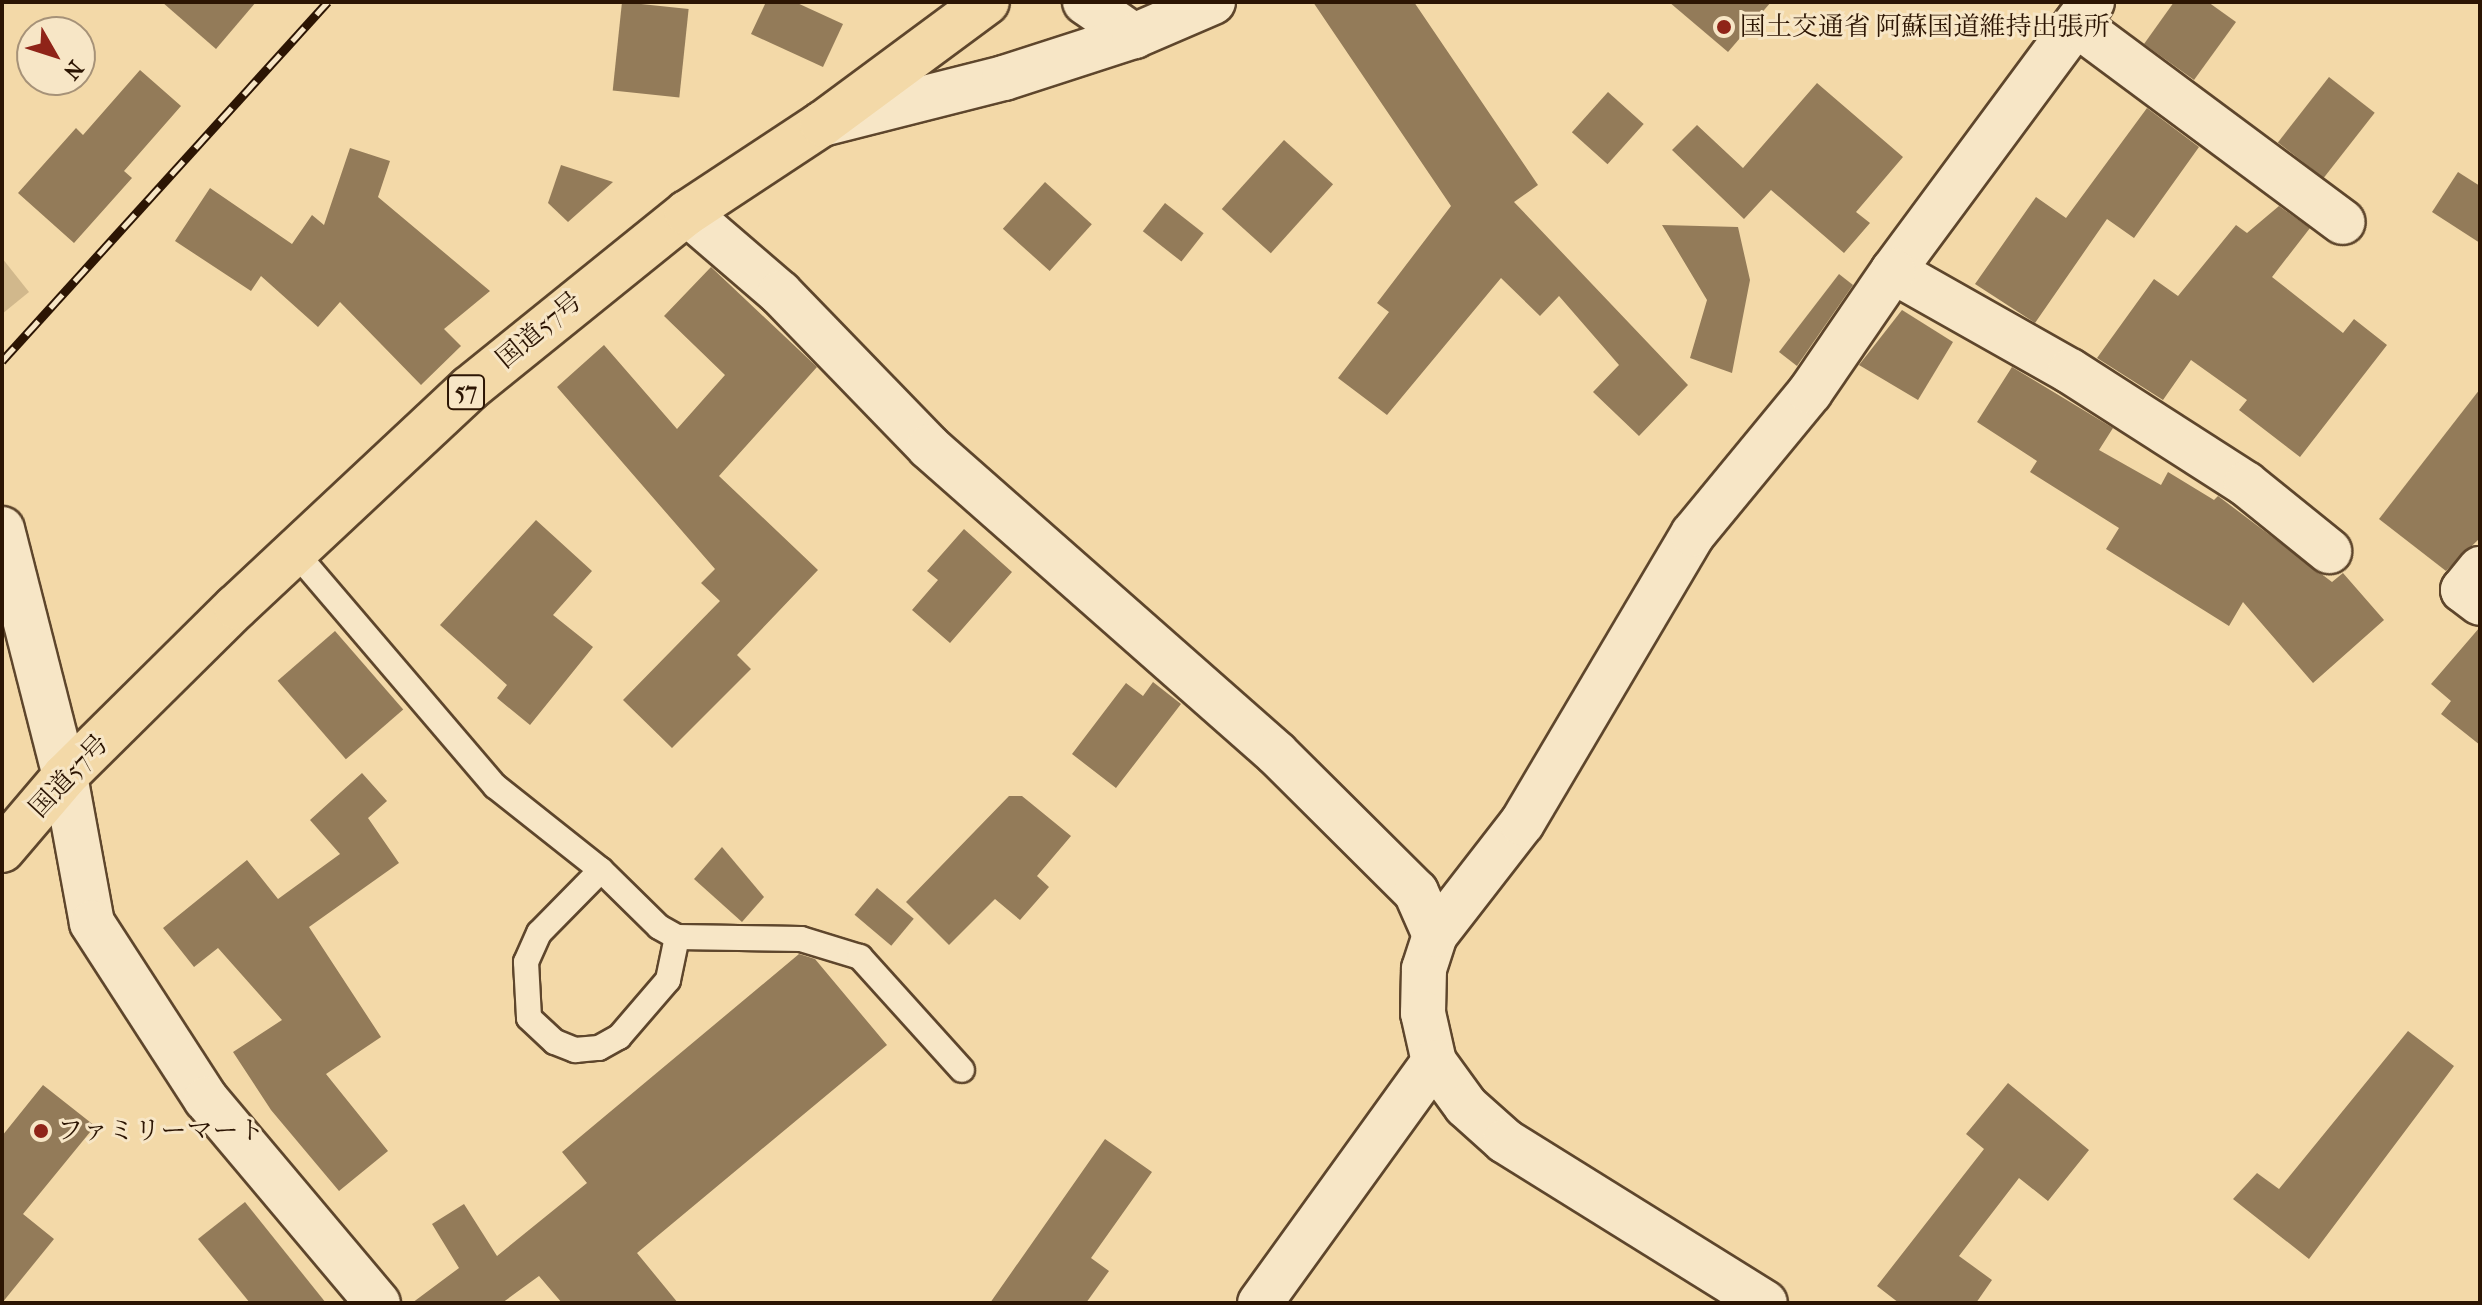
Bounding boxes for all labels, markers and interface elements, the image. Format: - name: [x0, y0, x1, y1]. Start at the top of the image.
- place label: 国土交通省 阿蘇国道維持出張所: [1740, 11, 2110, 43]
- north arrow: [16, 16, 96, 96]
- marker: 国土交通省 阿蘇国道維持出張所: [1715, 18, 1733, 36]
- text: N: [58, 55, 88, 85]
- street label: 国道57号: [490, 285, 588, 375]
- road number: 57: [446, 372, 486, 412]
- street label: 国道57号: [23, 728, 115, 824]
- place label: ファミリーマート: [57, 1115, 265, 1147]
- marker: ファミリーマート: [32, 1122, 50, 1140]

